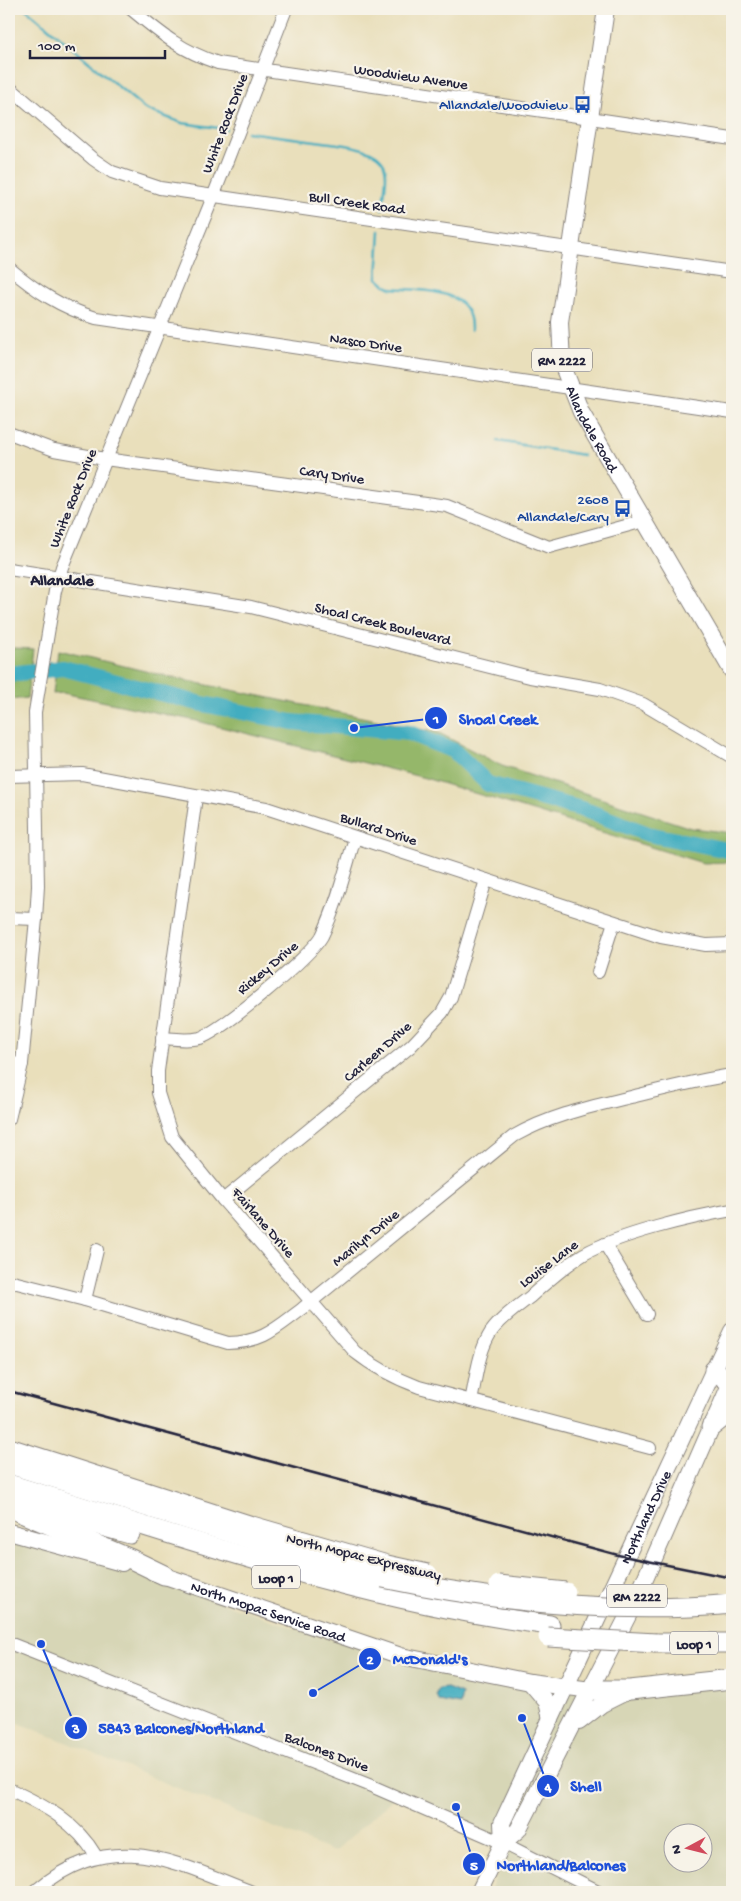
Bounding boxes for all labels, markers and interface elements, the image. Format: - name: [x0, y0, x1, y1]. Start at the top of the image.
- scale bar: [30, 28, 165, 60]
- text: 100 m: [37, 38, 76, 56]
- street label: Woodview Avenue: [353, 61, 469, 95]
- street label: White Rock Drive: [199, 71, 253, 176]
- bus stop icon: Allandale/Woodview: [572, 94, 592, 114]
- place label: Allandale/Woodview: [439, 97, 568, 115]
- street label: Bull Creek Road: [307, 188, 407, 220]
- street label: Nasco Drive: [328, 330, 403, 358]
- road number: RM 2222: [532, 348, 592, 372]
- street label: Allandale Road: [561, 384, 622, 477]
- street label: White Rock Drive: [46, 446, 102, 551]
- street label: Cary Drive: [298, 463, 366, 489]
- place label: 2608 Allandale/Cary: [517, 492, 610, 527]
- bus stop icon: 2608 Allandale/Cary: [613, 498, 633, 518]
- district label: Allandale: [29, 573, 94, 592]
- street label: Shoal Creek Boulevard: [313, 599, 454, 651]
- callout: Shoal Creek: [423, 702, 547, 733]
- text: 1: [432, 711, 439, 729]
- text: Shoal Creek: [459, 712, 539, 731]
- street label: Bullard Drive: [337, 809, 419, 851]
- street label: Rickey Drive: [234, 938, 303, 999]
- street label: Carleen Drive: [341, 1018, 416, 1087]
- street label: Fairlane Drive: [226, 1184, 298, 1262]
- street label: Marilyn Drive: [329, 1206, 404, 1271]
- street label: Louise Lane: [516, 1236, 582, 1293]
- street label: Northland Drive: [617, 1468, 677, 1567]
- street label: North Mopac Expressway: [284, 1530, 444, 1586]
- road number: Loop 1: [252, 1565, 300, 1588]
- street label: North Mopac Service Road: [188, 1578, 349, 1648]
- road number: RM 2222: [607, 1584, 667, 1608]
- road number: Loop 1: [670, 1632, 718, 1655]
- callout: McDonald's: [358, 1643, 478, 1674]
- text: 2: [366, 1652, 374, 1670]
- text: McDonald's: [393, 1652, 468, 1671]
- callout: 5843 Balcones/Northland: [63, 1712, 274, 1743]
- text: 3: [71, 1721, 80, 1739]
- text: 5843 Balcones/Northland: [98, 1721, 265, 1740]
- street label: Balcones Drive: [281, 1728, 371, 1777]
- callout: Shell: [535, 1770, 612, 1801]
- text: 4: [543, 1779, 552, 1797]
- text: Shell: [570, 1779, 602, 1798]
- north arrow: [664, 1824, 714, 1874]
- text: N: [669, 1844, 687, 1855]
- callout: Northland/Balcones: [462, 1849, 636, 1880]
- text: 5: [470, 1858, 478, 1876]
- text: Northland/Balcones: [497, 1858, 627, 1877]

